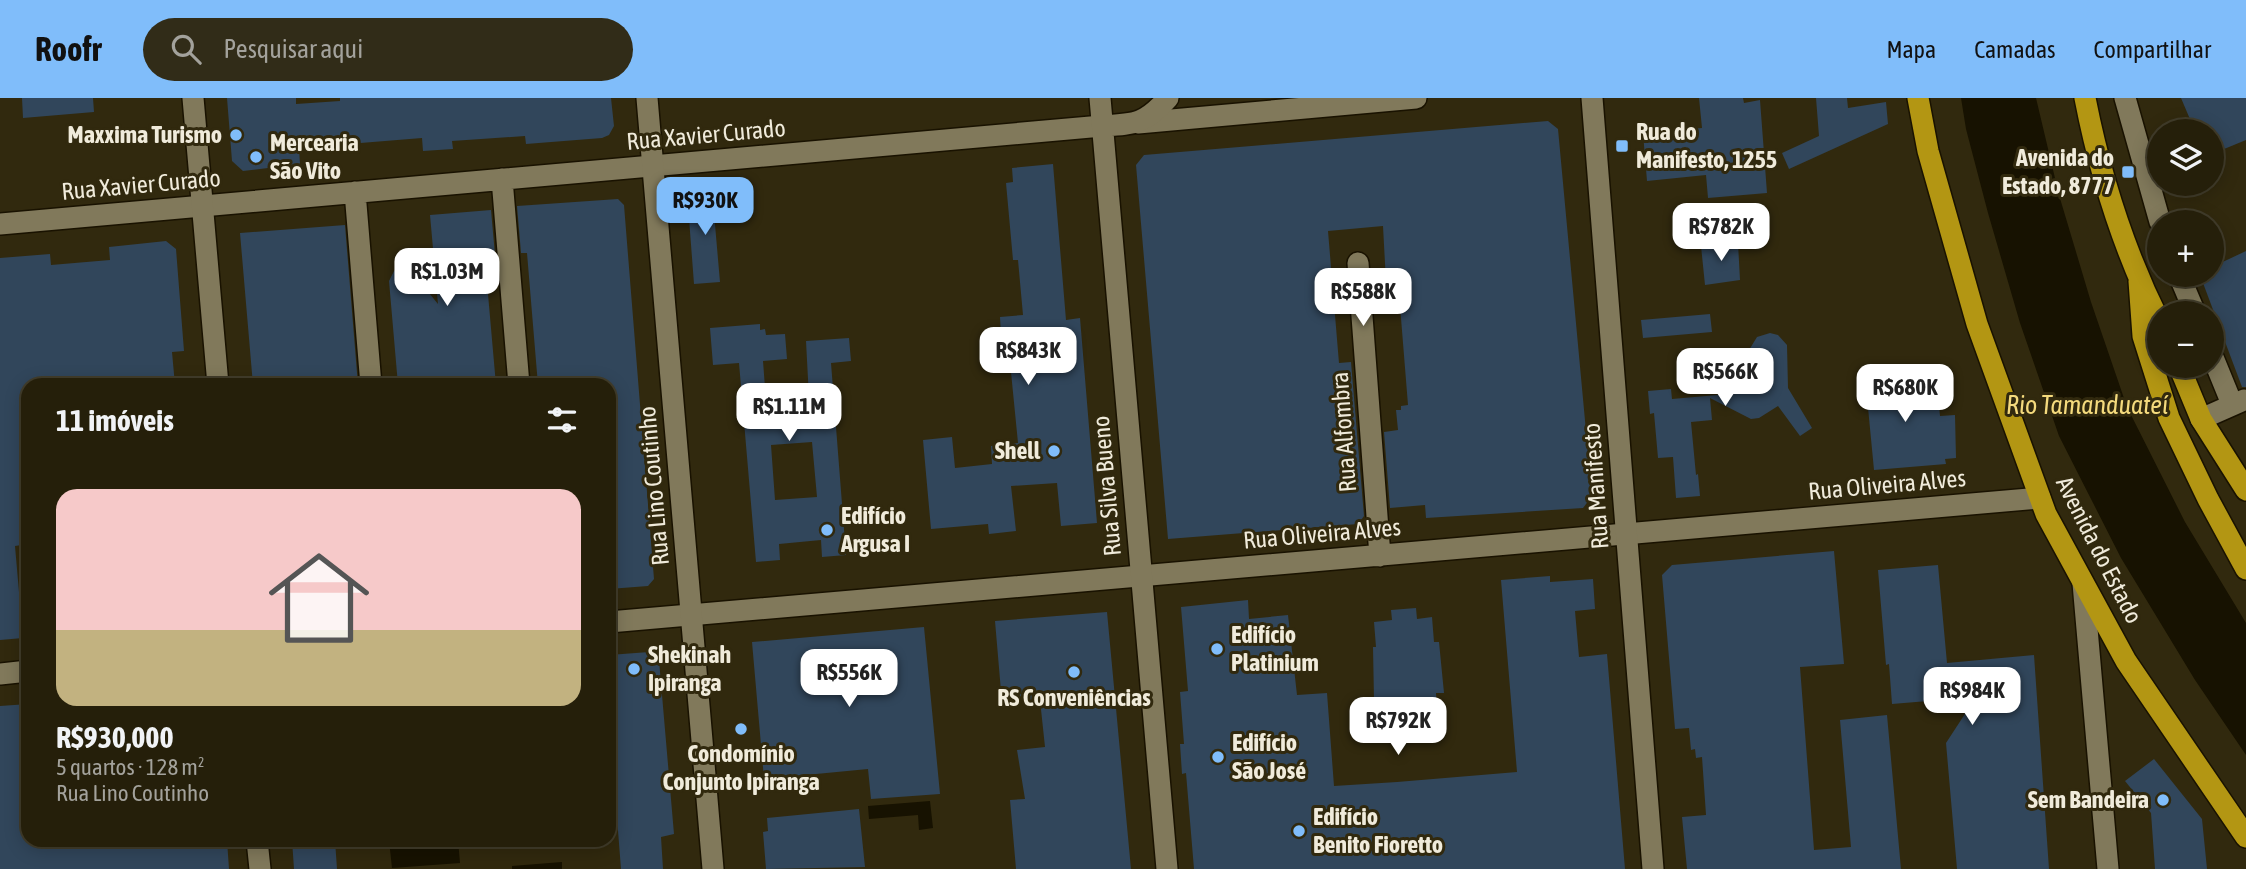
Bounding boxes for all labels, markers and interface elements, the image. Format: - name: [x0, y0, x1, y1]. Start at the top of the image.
- search box: [143, 18, 633, 81]
- text: Roofr: [35, 30, 101, 68]
- icon: search: [167, 30, 205, 68]
- text: Pesquisar aqui: [223, 34, 363, 64]
- text: Mapa: [1886, 36, 1936, 63]
- text: Camadas: [1974, 36, 2056, 63]
- text: Compartilhar: [2094, 36, 2211, 63]
- street label: Rua Xavier Curado: [625, 114, 787, 155]
- place label: Rua do Manifesto, 1255: [1636, 118, 1777, 173]
- map controls: [2147, 119, 2224, 378]
- button: layers: [2147, 119, 2224, 196]
- place label: Maxxima Turismo: [68, 121, 222, 148]
- marker: Maxxima Turismo: [228, 127, 244, 143]
- place label: Mercearia São Vito: [270, 129, 359, 184]
- marker: Rua do Manifesto, 1255: [1614, 138, 1630, 154]
- place label: Avenida do Estado, 8777: [2002, 144, 2114, 199]
- marker: Mercearia São Vito: [248, 149, 264, 165]
- street label: Rua Xavier Curado: [60, 164, 222, 205]
- marker: Avenida do Estado, 8777: [2120, 164, 2136, 180]
- pin: R$930K: [648, 178, 762, 237]
- text: R$930K: [673, 187, 737, 213]
- pin: R$782K: [1664, 204, 1778, 263]
- button: +: [2147, 210, 2224, 287]
- text: R$782K: [1689, 213, 1753, 239]
- pin: R$1.03M: [382, 248, 512, 308]
- text: R$1.03M: [410, 258, 484, 284]
- pin: R$588K: [1306, 268, 1420, 328]
- text: R$588K: [1331, 278, 1395, 304]
- button: −: [2147, 301, 2224, 378]
- pin: R$843K: [971, 328, 1085, 387]
- text: R$843K: [996, 337, 1060, 363]
- pin: R$566K: [1668, 348, 1782, 408]
- text: R$566K: [1693, 358, 1757, 384]
- pin: R$680K: [1848, 364, 1962, 424]
- street label: Rua Alfombra: [1326, 371, 1361, 493]
- text: R$680K: [1873, 374, 1937, 400]
- pin: R$1.11M: [724, 384, 854, 443]
- water label: Rio Tamanduateí: [2006, 390, 2169, 420]
- text: R$1.11M: [752, 393, 826, 419]
- icon: filters: [543, 401, 581, 439]
- text: 11 imóveis: [56, 403, 174, 437]
- street label: Rua Lino Coutinho: [633, 405, 674, 567]
- street label: Rua Silva Bueno: [1087, 415, 1126, 557]
- street label: Rua Manifesto: [1578, 422, 1613, 550]
- place label: Shell: [995, 437, 1041, 464]
- marker: Shell: [1046, 443, 1062, 459]
- street label: Rua Oliveira Alves: [1807, 464, 1967, 505]
- street label: Avenida do Estado: [2051, 472, 2148, 627]
- place label: Edifício Argusa I: [840, 502, 910, 557]
- street label: Rua Oliveira Alves: [1242, 513, 1402, 554]
- marker: Edifício Argusa I: [819, 522, 835, 538]
- icon: home: [256, 535, 382, 661]
- place label: Edifício Platinium: [1231, 621, 1319, 676]
- place label: Shekinah Ipiranga: [648, 641, 731, 696]
- marker: Edifício Platinium: [1209, 641, 1225, 657]
- pin: R$556K: [792, 650, 906, 709]
- text: R$556K: [817, 659, 881, 685]
- marker: Shekinah Ipiranga: [626, 661, 642, 677]
- marker: RS Conveniências: [1066, 664, 1082, 680]
- pin: R$984K: [1915, 668, 2029, 727]
- text: R$984K: [1940, 677, 2004, 703]
- place label: RS Conveniências: [997, 684, 1151, 711]
- pin: R$792K: [1341, 698, 1455, 757]
- text: R$792K: [1366, 707, 1430, 733]
- text: R$930,000: [56, 720, 174, 754]
- marker: Condomínio Conjunto Ipiranga: [733, 721, 749, 737]
- place label: Edifício São José: [1232, 729, 1306, 784]
- place label: Condomínio Conjunto Ipiranga: [662, 740, 820, 795]
- marker: Edifício São José: [1210, 749, 1226, 765]
- text: 5 quartos · 128 m²: [56, 754, 204, 780]
- text: Rua Lino Coutinho: [56, 780, 209, 806]
- place label: Sem Bandeira: [2028, 786, 2149, 813]
- marker: Sem Bandeira: [2155, 792, 2171, 808]
- place label: Edifício Benito Fioretto: [1313, 803, 1443, 858]
- marker: Edifício Benito Fioretto: [1291, 823, 1307, 839]

